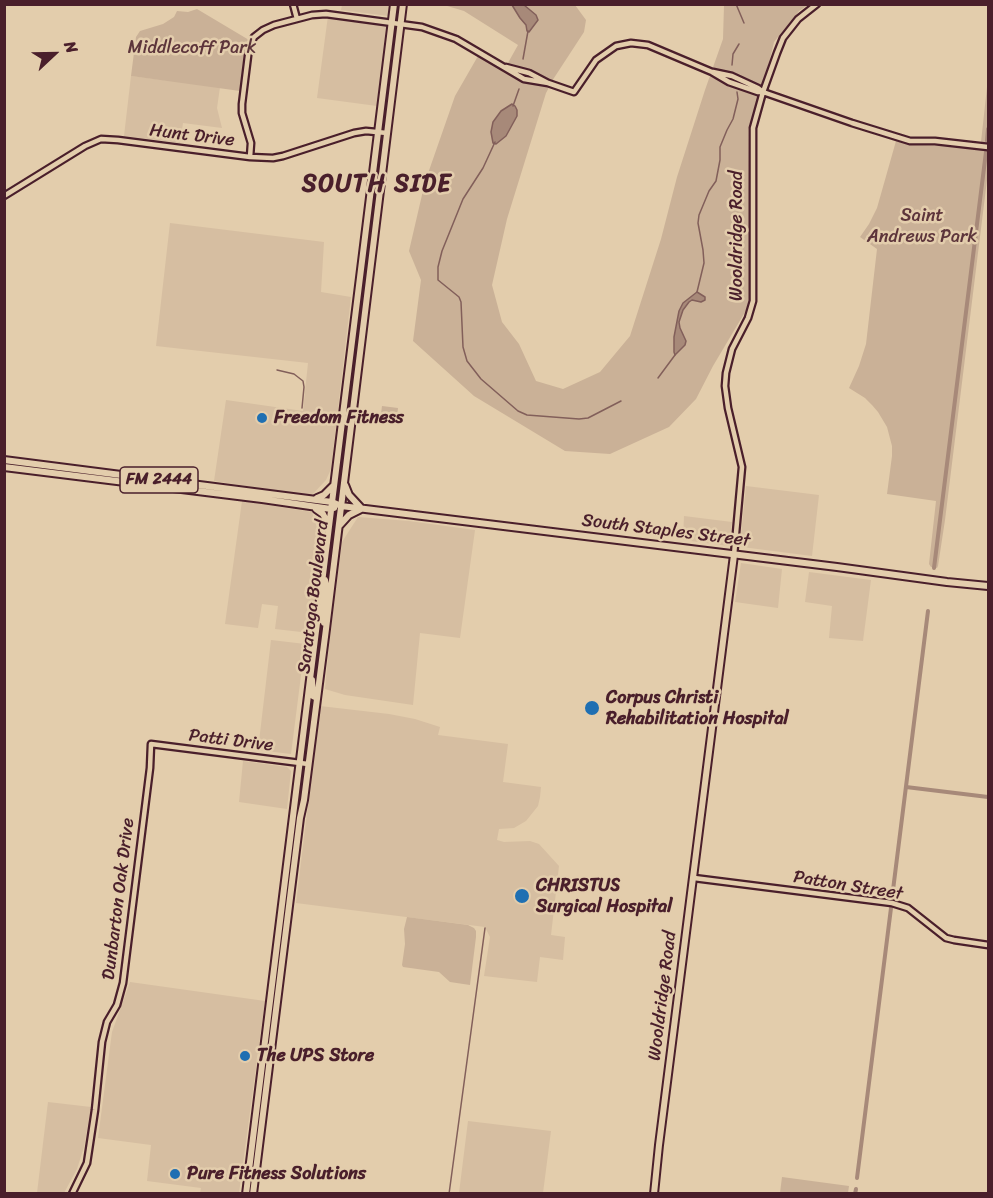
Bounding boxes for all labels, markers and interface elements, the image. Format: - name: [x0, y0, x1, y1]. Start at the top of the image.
- north arrow: [24, 24, 84, 84]
- text: N: [56, 36, 87, 58]
- park label: Middlecoff Park: [128, 37, 256, 59]
- street label: Hunt Drive: [148, 120, 236, 152]
- district label: SOUTH SIDE: [302, 171, 452, 199]
- street label: Wooldridge Road: [726, 171, 748, 301]
- park label: Saint Andrews Park: [867, 205, 977, 248]
- place label: Freedom Fitness: [274, 407, 404, 429]
- marker: Freedom Fitness: [255, 411, 269, 425]
- road number: FM 2444: [120, 467, 198, 493]
- street label: South Staples Street: [581, 510, 751, 552]
- street label: Saratoga Boulevard: [294, 519, 334, 675]
- place label: Corpus Christi Rehabilitation Hospital: [606, 687, 789, 730]
- marker: Corpus Christi Rehabilitation Hospital: [583, 699, 601, 717]
- street label: Patti Drive: [187, 725, 275, 757]
- street label: Dunbarton Oak Drive: [98, 817, 140, 981]
- street label: Patton Street: [792, 867, 904, 905]
- place label: CHRISTUS Surgical Hospital: [536, 875, 672, 918]
- marker: CHRISTUS Surgical Hospital: [513, 887, 531, 905]
- street label: Wooldridge Road: [644, 930, 682, 1062]
- place label: The UPS Store: [257, 1045, 374, 1067]
- marker: The UPS Store: [238, 1049, 252, 1063]
- place label: Pure Fitness Solutions: [187, 1163, 366, 1185]
- marker: Pure Fitness Solutions: [168, 1167, 182, 1181]

